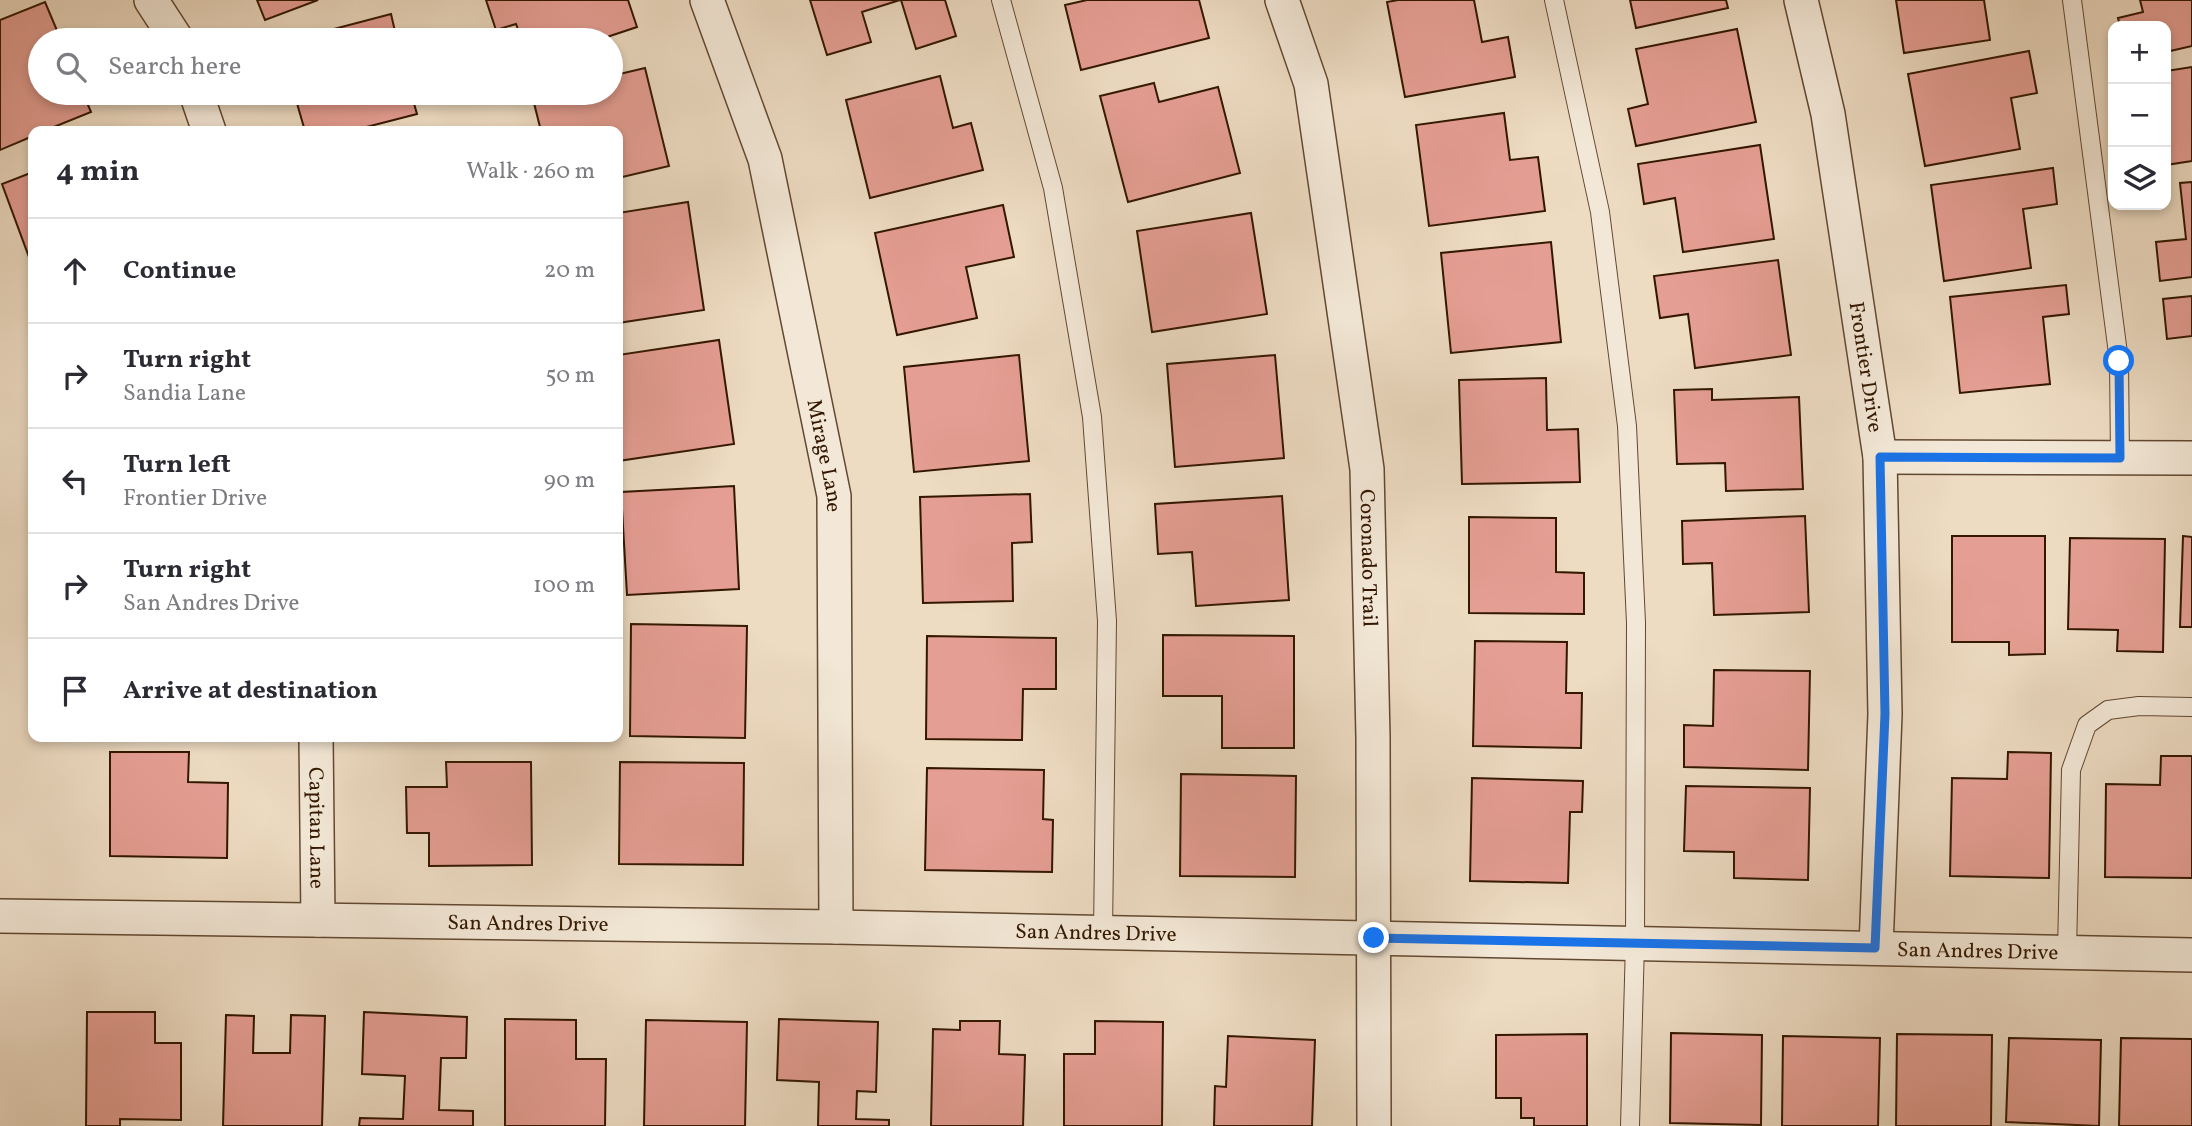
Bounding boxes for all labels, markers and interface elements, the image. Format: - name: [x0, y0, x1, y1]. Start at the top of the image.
- map controls: [2108, 21, 2171, 210]
- button: +: [2108, 21, 2171, 84]
- search box: [28, 28, 623, 105]
- icon: search: [52, 48, 90, 86]
- text: Search here: [108, 49, 241, 85]
- button: −: [2108, 84, 2171, 147]
- button: layers: [2108, 147, 2171, 210]
- text: 4 min: [56, 151, 140, 193]
- text: Walk · 260 m: [466, 156, 595, 188]
- icon: ahead: [56, 252, 94, 290]
- text: Continue: [123, 253, 236, 289]
- text: 20 m: [544, 255, 595, 287]
- street label: Frontier Drive: [1841, 300, 1889, 435]
- text: Turn right: [123, 342, 251, 378]
- route start: [2103, 345, 2134, 376]
- icon: right: [56, 357, 94, 395]
- text: 50 m: [546, 360, 595, 392]
- text: Sandia Lane: [123, 378, 246, 410]
- street label: Mirage Lane: [799, 397, 848, 512]
- text: Turn left: [123, 447, 231, 483]
- icon: left: [56, 462, 94, 500]
- text: 90 m: [544, 465, 595, 497]
- text: Frontier Drive: [123, 483, 267, 515]
- street label: Coronado Trail: [1351, 489, 1384, 627]
- text: Turn right: [123, 552, 251, 588]
- icon: right: [56, 567, 94, 605]
- text: 100 m: [533, 570, 595, 602]
- text: San Andres Drive: [123, 588, 300, 620]
- icon: arrive: [56, 672, 94, 710]
- text: Arrive at destination: [123, 673, 378, 709]
- street label: Capitan Lane: [300, 767, 331, 889]
- street label: San Andres Drive: [447, 909, 609, 940]
- street label: San Andres Drive: [1015, 918, 1177, 950]
- route end: [1358, 922, 1389, 953]
- street label: San Andres Drive: [1897, 936, 2059, 968]

